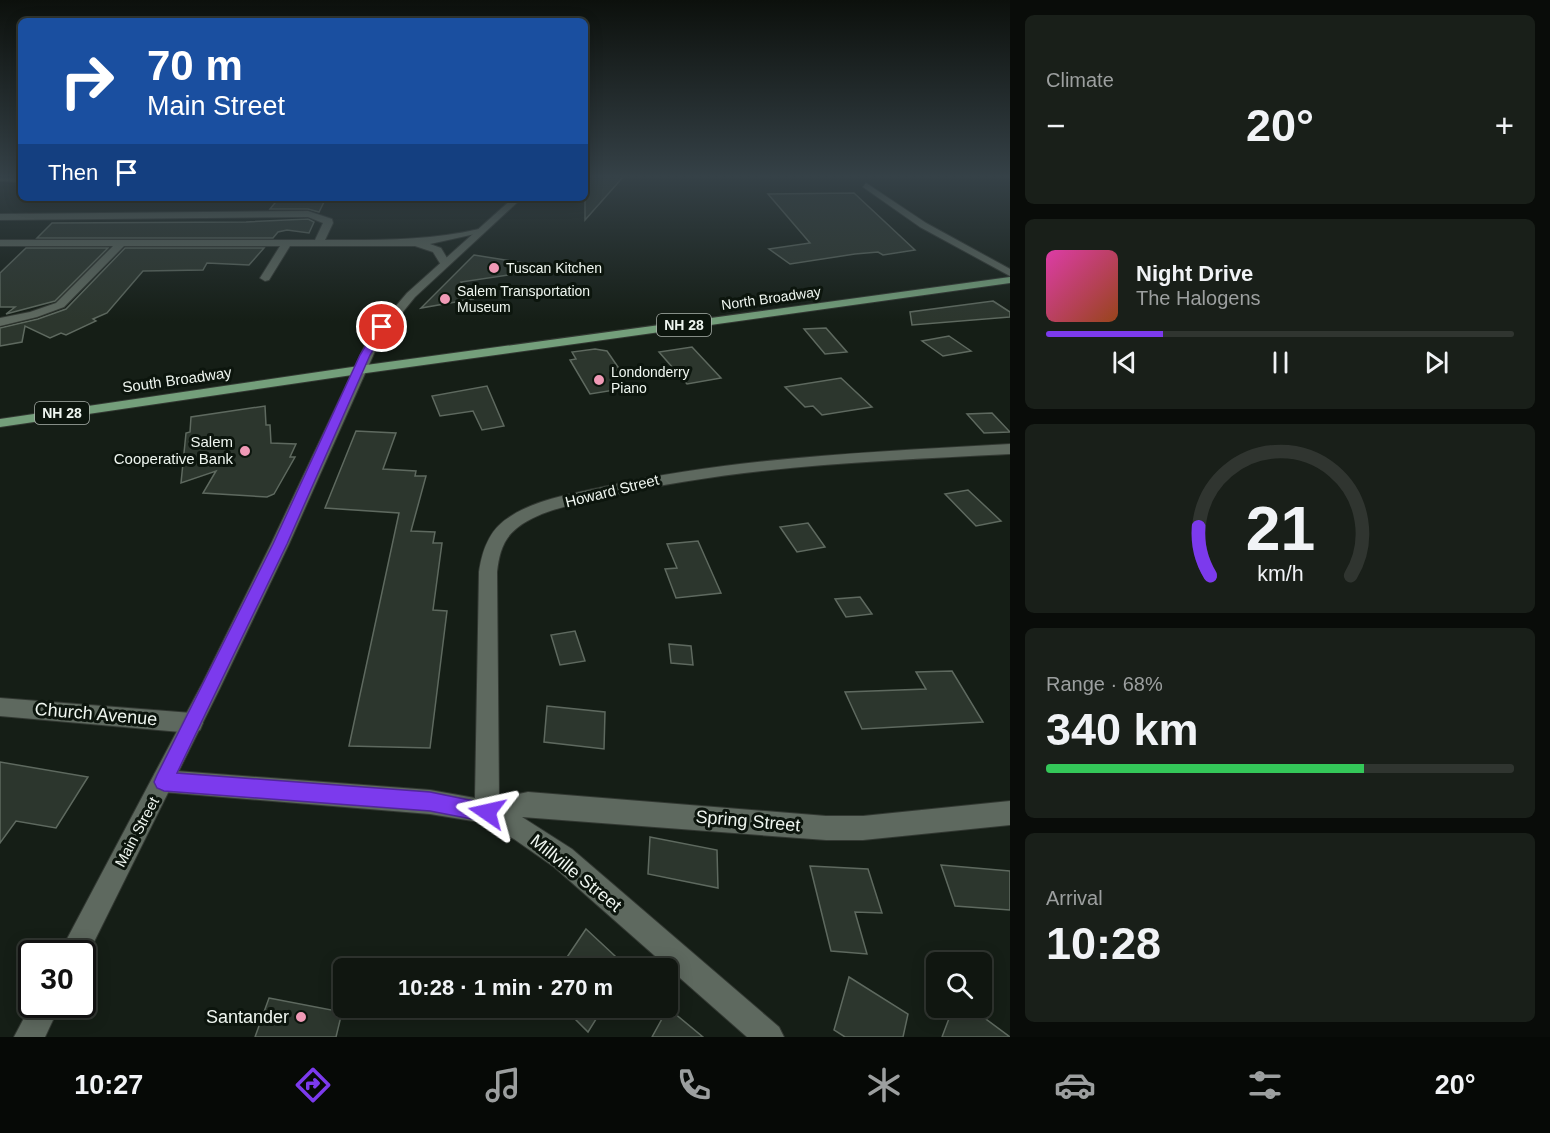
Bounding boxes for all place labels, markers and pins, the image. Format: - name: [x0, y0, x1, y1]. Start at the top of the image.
- place label: Tuscan Kitchen: [506, 260, 602, 276]
- marker: Tuscan Kitchen: [487, 261, 501, 275]
- place label: Salem Transportation Museum: [457, 283, 590, 315]
- marker: Salem Transportation Museum: [438, 292, 452, 306]
- pin: [356, 301, 407, 352]
- place label: Londonderry Piano: [611, 364, 690, 396]
- marker: Londonderry Piano: [592, 373, 606, 387]
- place label: Salem Cooperative Bank: [114, 433, 233, 467]
- marker: Salem Cooperative Bank: [238, 444, 252, 458]
- place label: Santander: [206, 1007, 289, 1027]
- marker: Santander: [294, 1010, 308, 1024]

